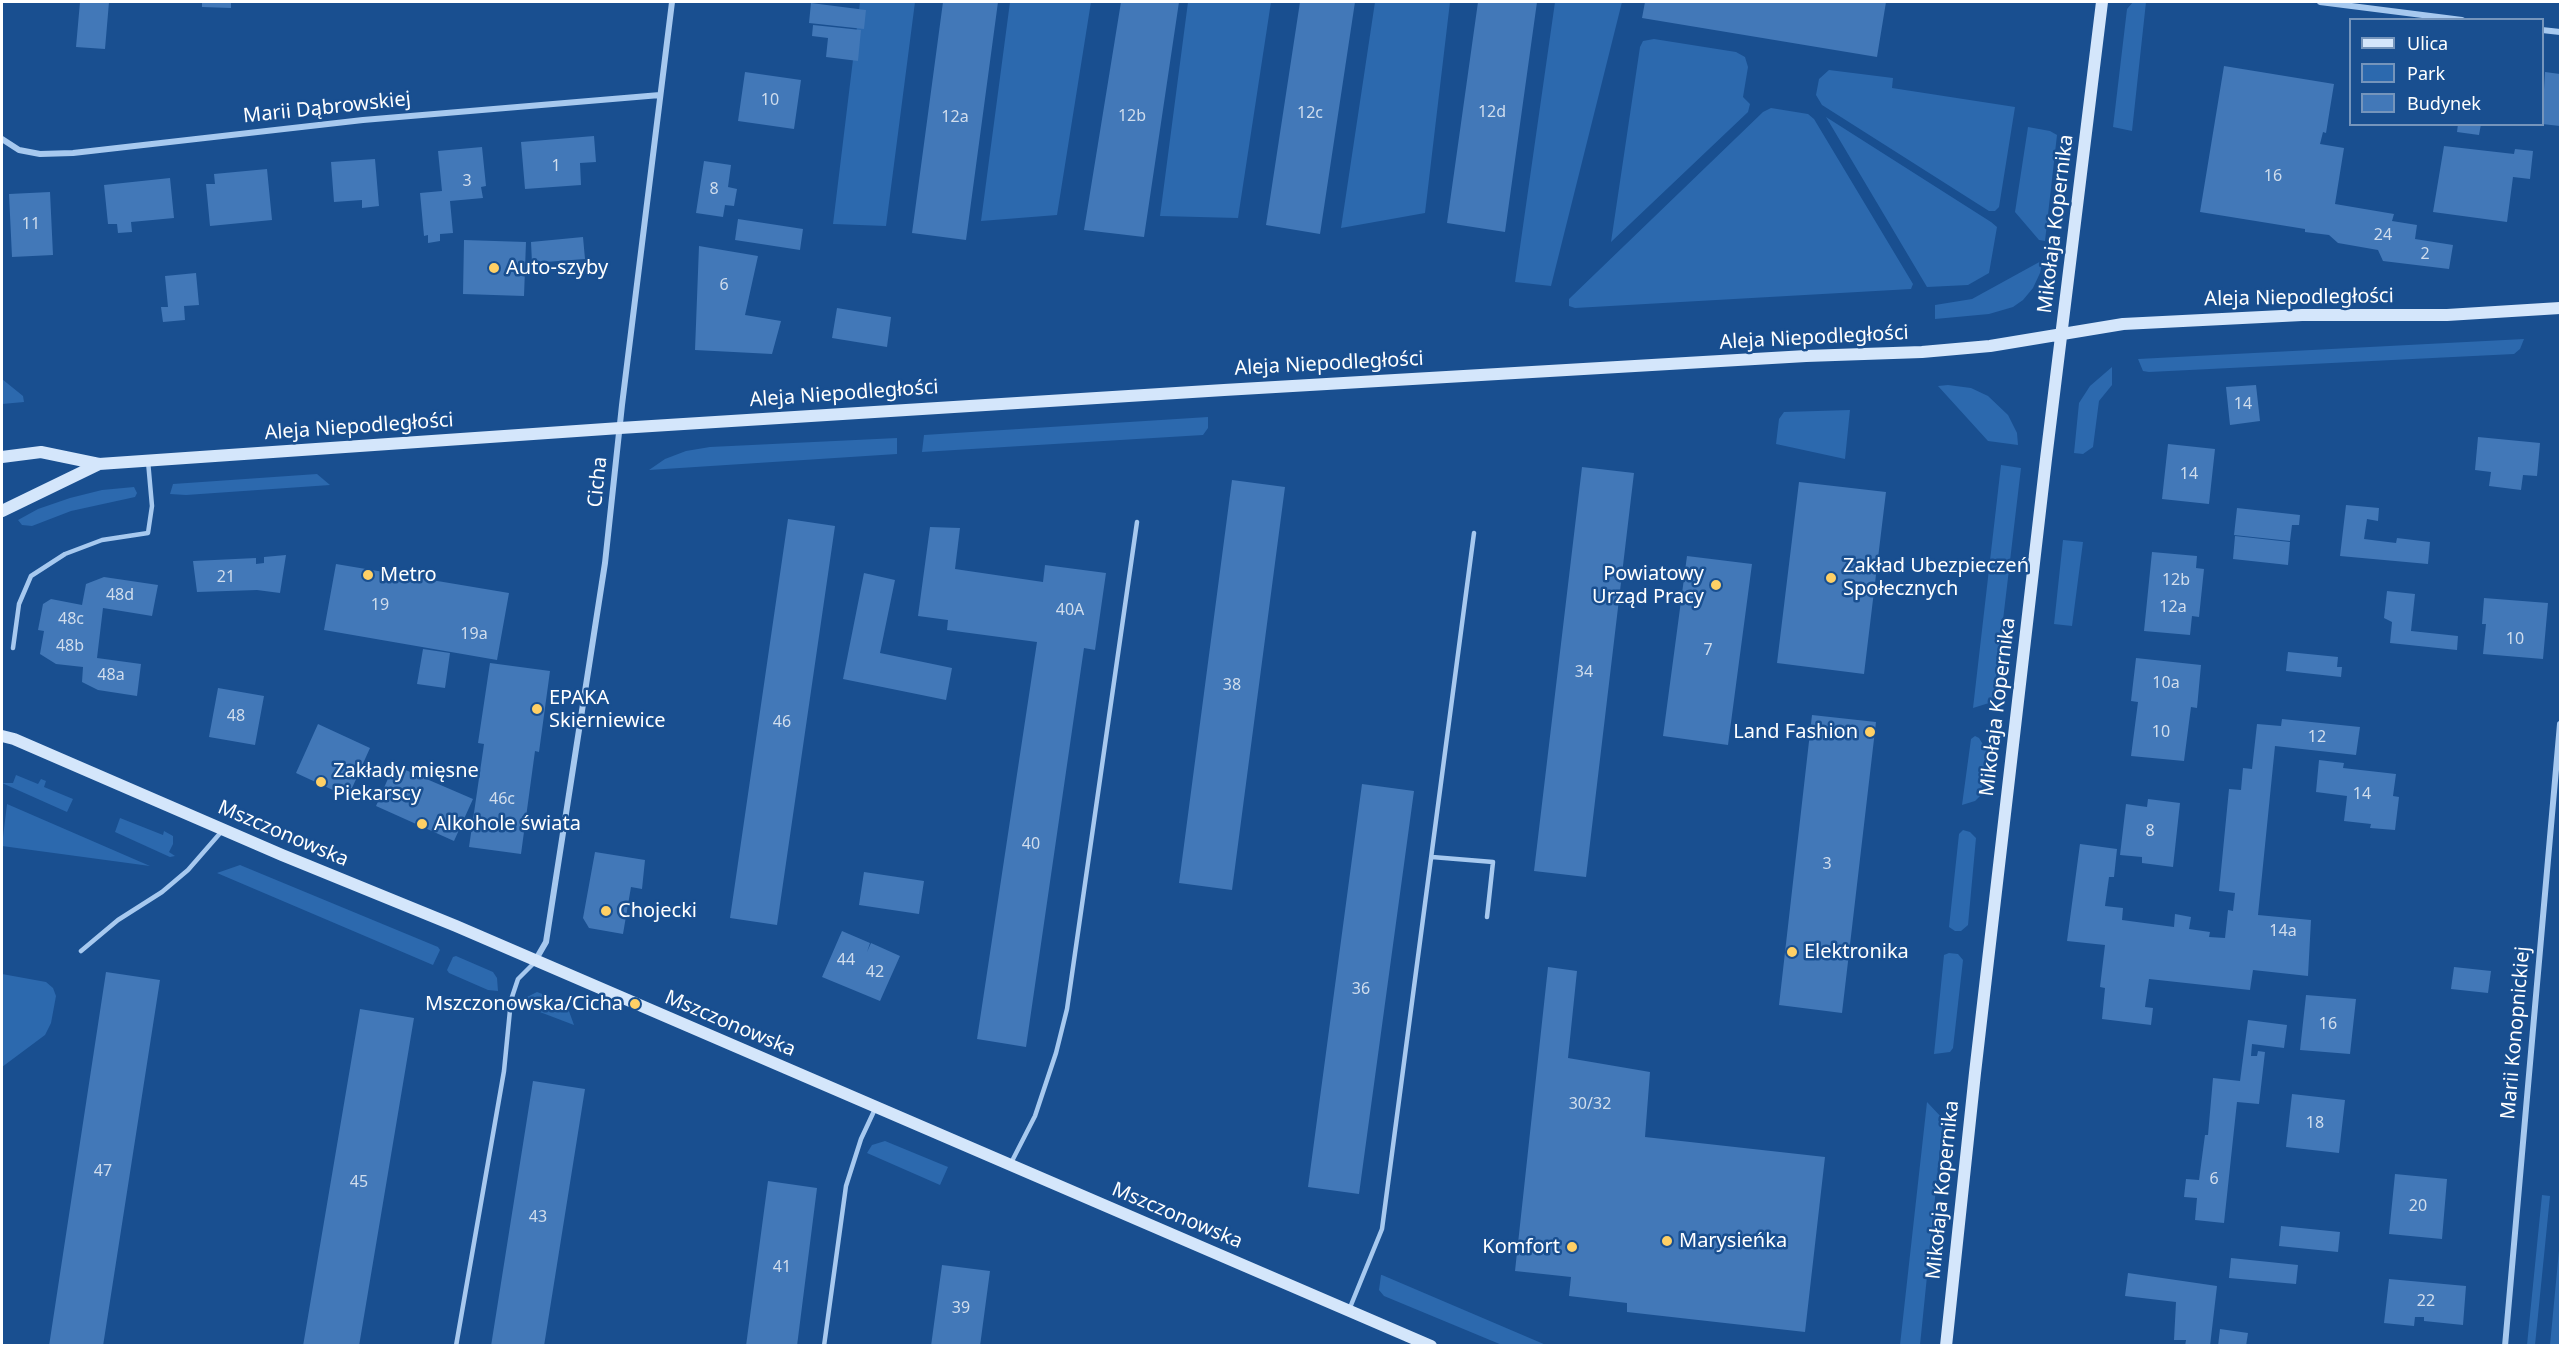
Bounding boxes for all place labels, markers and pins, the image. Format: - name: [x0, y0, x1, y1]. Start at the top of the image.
- place label: Auto-szyby: [506, 256, 608, 280]
- marker: Auto-szyby: [487, 261, 501, 275]
- place label: Zakład Ubezpieczeń Społecznych: [1843, 554, 2029, 601]
- place label: Powiatowy Urząd Pracy: [1592, 562, 1704, 609]
- place label: Metro: [380, 563, 437, 587]
- marker: Metro: [361, 568, 375, 582]
- marker: Zakład Ubezpieczeń Społecznych: [1824, 571, 1838, 585]
- marker: Powiatowy Urząd Pracy: [1709, 578, 1723, 592]
- place label: EPAKA Skierniewice: [549, 686, 666, 733]
- marker: EPAKA Skierniewice: [530, 702, 544, 716]
- place label: Land Fashion: [1733, 720, 1858, 744]
- marker: Land Fashion: [1863, 725, 1877, 739]
- place label: Zakłady mięsne Piekarscy: [333, 759, 479, 806]
- marker: Zakłady mięsne Piekarscy: [314, 775, 328, 789]
- place label: Alkohole świata: [434, 812, 581, 836]
- marker: Alkohole świata: [415, 817, 429, 831]
- place label: Chojecki: [618, 899, 697, 923]
- marker: Chojecki: [599, 904, 613, 918]
- place label: Elektronika: [1804, 940, 1909, 964]
- marker: Elektronika: [1785, 945, 1799, 959]
- place label: Mszczonowska/Cicha: [425, 992, 623, 1016]
- marker: Mszczonowska/Cicha: [628, 997, 642, 1011]
- place label: Marysieńka: [1679, 1229, 1787, 1253]
- marker: Marysieńka: [1660, 1234, 1674, 1248]
- place label: Komfort: [1482, 1235, 1560, 1259]
- marker: Komfort: [1565, 1240, 1579, 1254]

